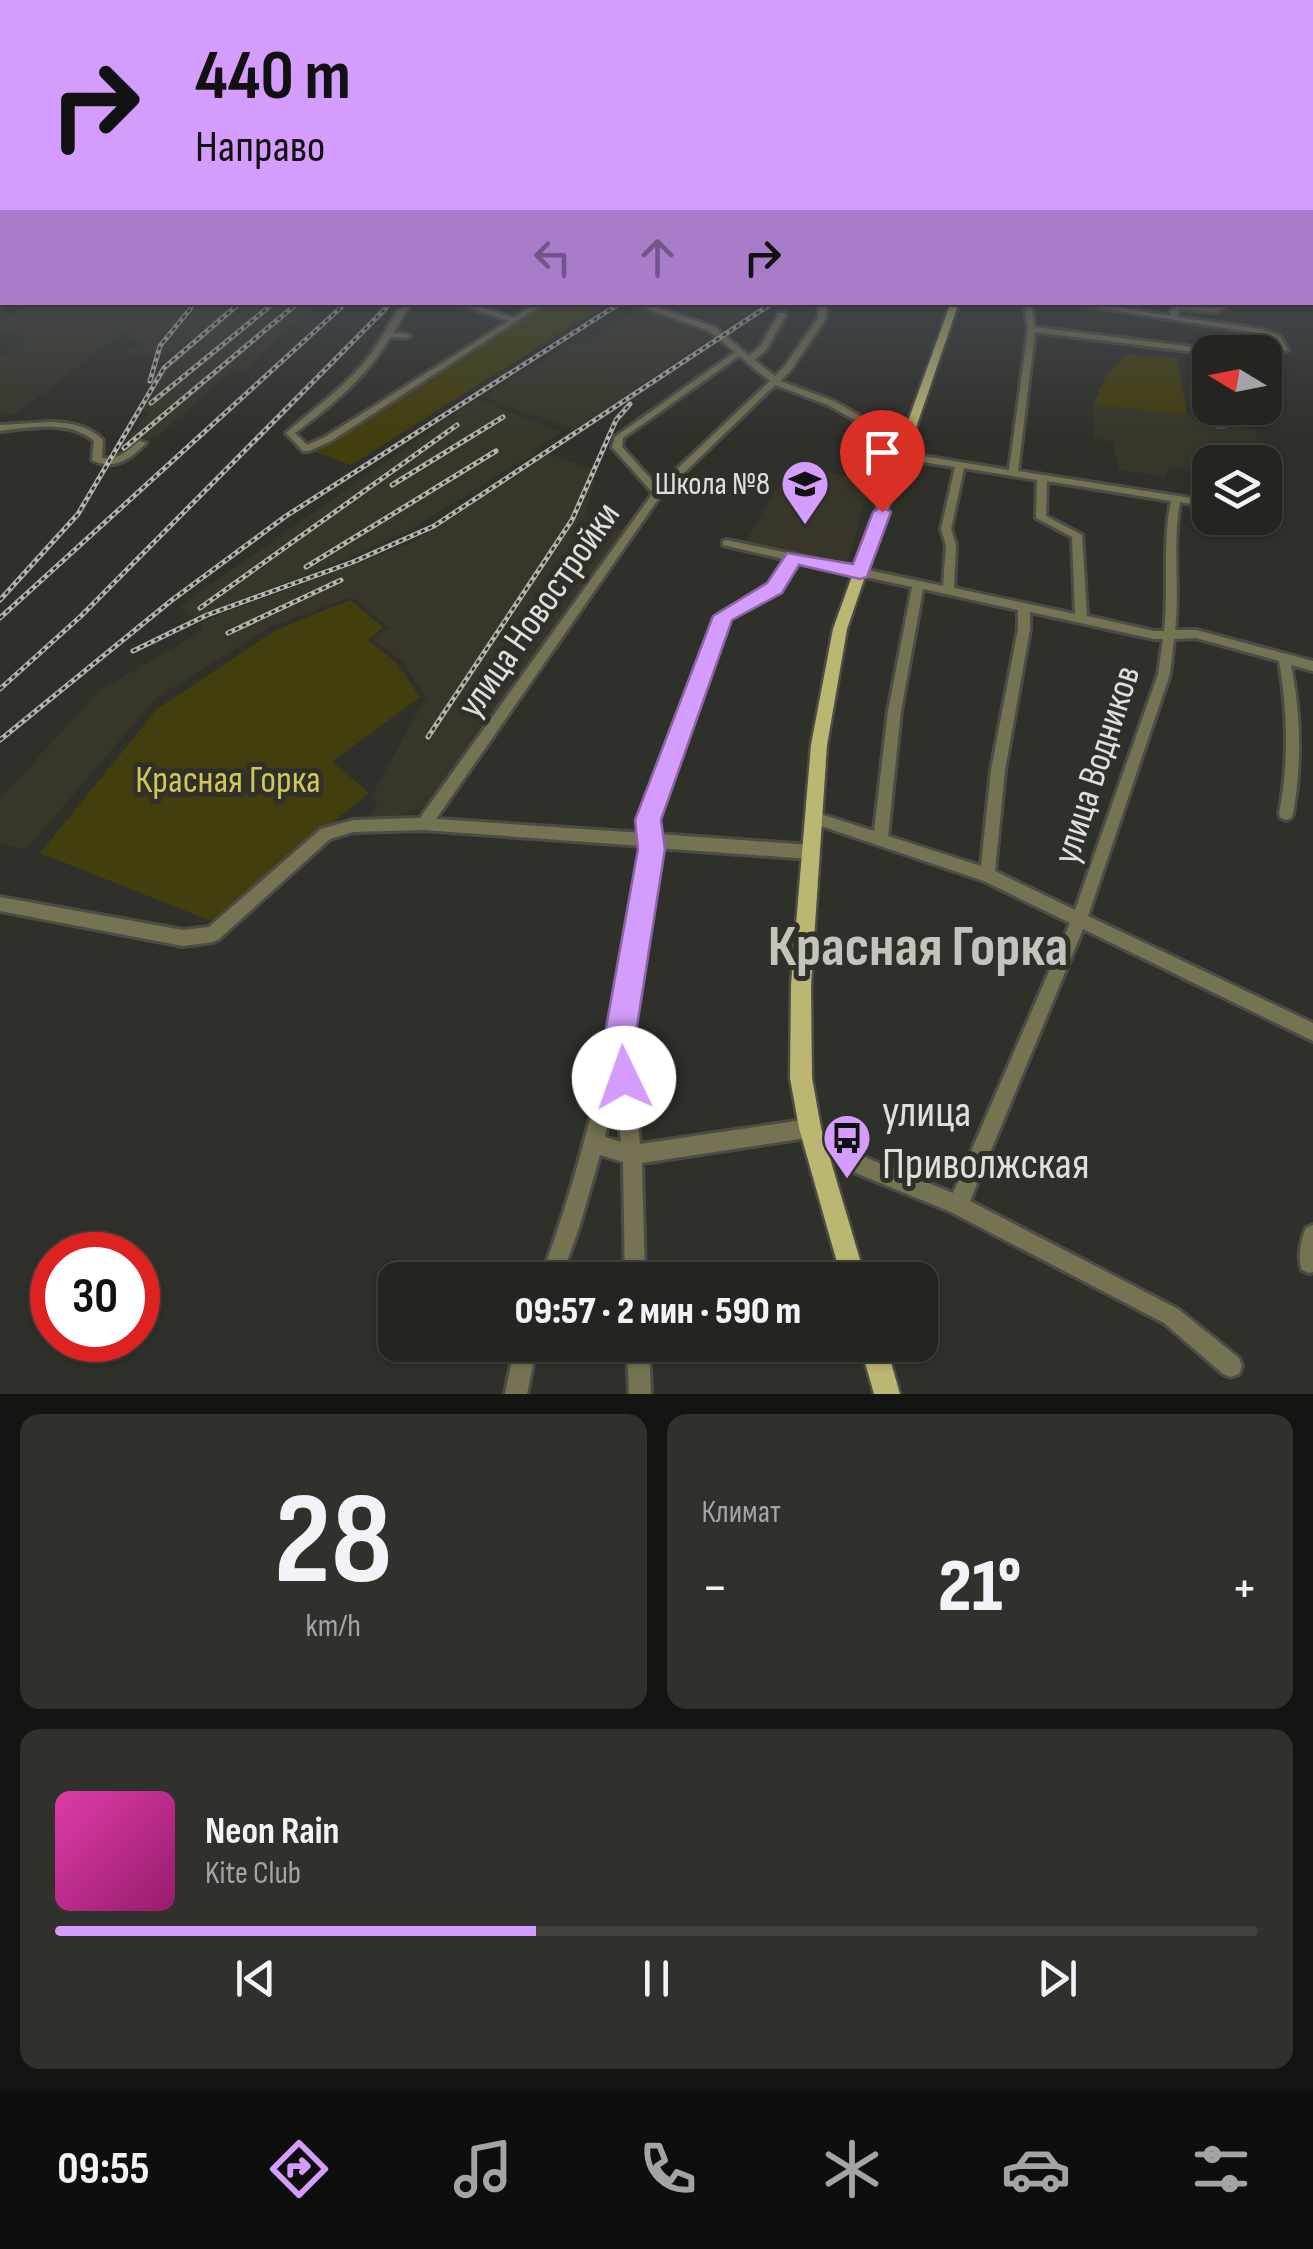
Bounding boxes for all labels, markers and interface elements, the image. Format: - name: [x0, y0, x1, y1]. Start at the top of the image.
- text: 440 m: [195, 35, 351, 119]
- icon: right: [30, 40, 160, 170]
- text: Направо: [195, 120, 325, 175]
- icon: left: [525, 230, 580, 285]
- icon: ahead: [630, 230, 685, 285]
- icon: right: [735, 230, 790, 285]
- north arrow: [1192, 335, 1282, 425]
- map controls: [1192, 335, 1282, 535]
- pin: [840, 410, 925, 513]
- icon: arrive: [855, 425, 910, 480]
- button: layers: [1192, 445, 1282, 535]
- school or university icon: Школа №8: [779, 458, 831, 526]
- place label: Школа №8: [655, 465, 770, 504]
- street label: улица Новостройки: [448, 494, 630, 726]
- street label: улица Водников: [1044, 661, 1150, 869]
- park label: Красная Горка: [135, 758, 321, 803]
- district label: Красная Горка: [768, 913, 1068, 982]
- position arrow: [572, 1026, 676, 1130]
- place label: улица Приволжская: [882, 1085, 1090, 1192]
- bus stop icon: улица Приволжская: [821, 1112, 873, 1180]
- speed limit sign: 30: [30, 1232, 160, 1362]
- text: 09:57 · 2 мин · 590 m: [515, 1289, 801, 1334]
- text: 28: [274, 1464, 392, 1620]
- text: Климат: [702, 1493, 781, 1532]
- text: 21°: [938, 1542, 1022, 1633]
- text: −: [702, 1555, 728, 1622]
- text: +: [1231, 1555, 1258, 1622]
- text: km/h: [306, 1607, 361, 1646]
- text: Neon Rain: [205, 1809, 339, 1854]
- text: Kite Club: [205, 1854, 301, 1893]
- icon: previous: [228, 1951, 283, 2006]
- icon: pause: [629, 1951, 684, 2006]
- icon: next: [1030, 1951, 1085, 2006]
- icon: directions: [264, 2134, 334, 2204]
- icon: music: [448, 2134, 518, 2204]
- icon: phone: [633, 2134, 703, 2204]
- icon: climate: [817, 2134, 887, 2204]
- icon: car: [1001, 2134, 1071, 2204]
- icon: filters: [1186, 2134, 1256, 2204]
- text: 09:55: [57, 2142, 149, 2197]

